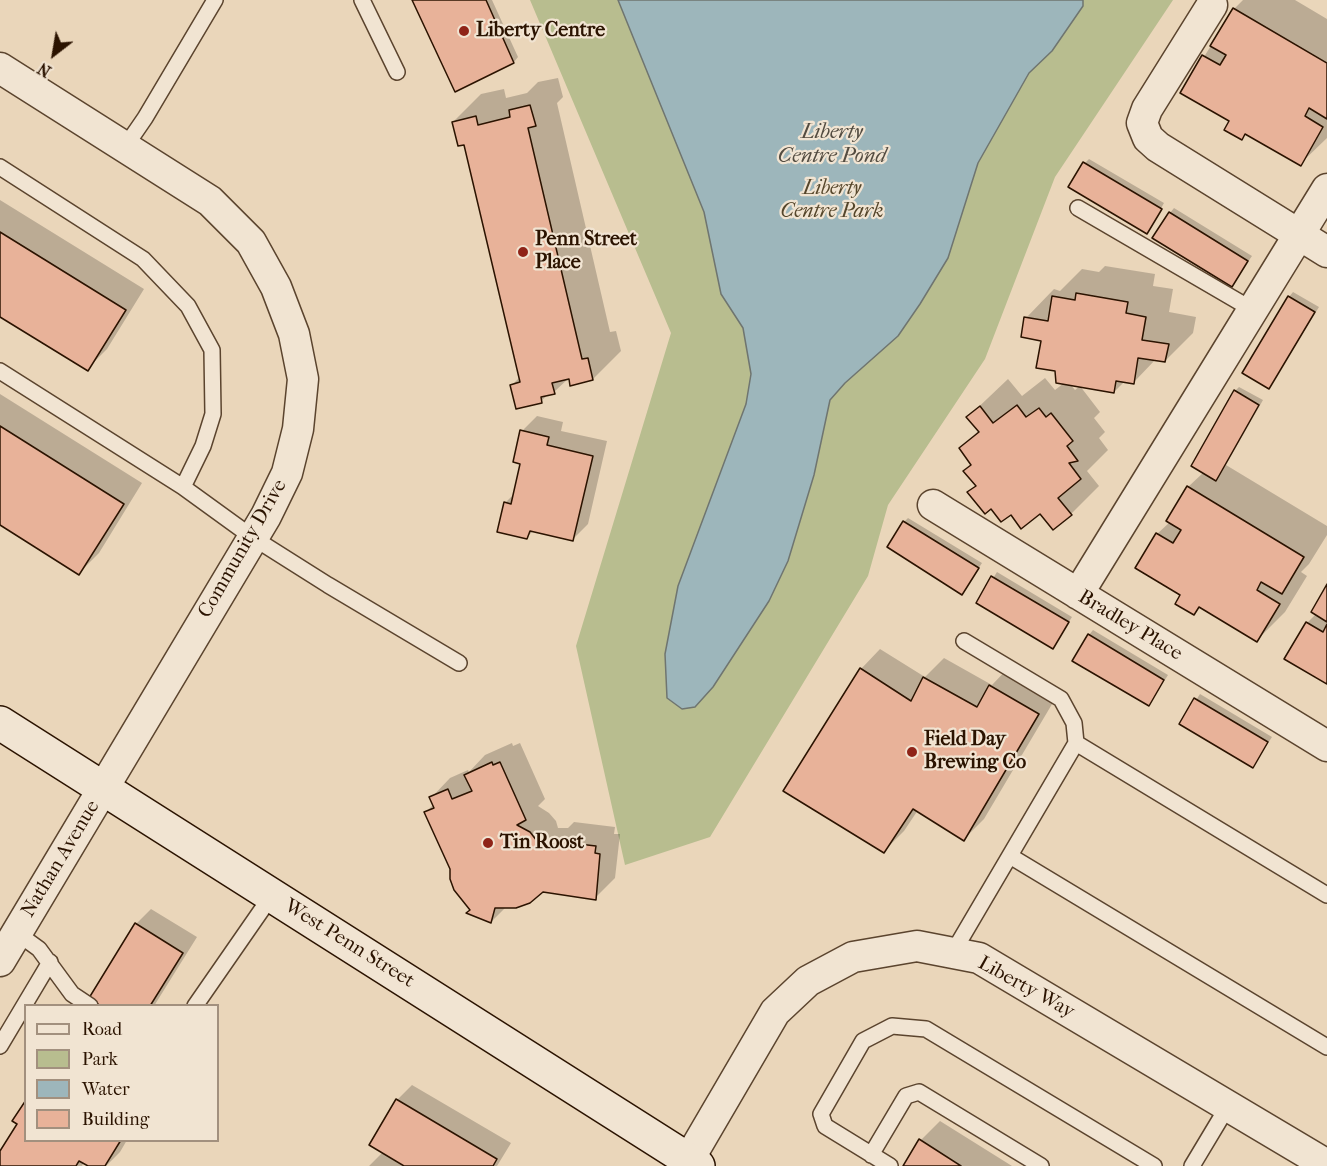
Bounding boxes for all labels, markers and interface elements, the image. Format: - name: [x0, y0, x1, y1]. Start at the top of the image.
- place label: Liberty Centre: [476, 19, 605, 43]
- north arrow: [24, 24, 84, 84]
- marker: Liberty Centre: [457, 24, 471, 38]
- text: N: [34, 59, 55, 81]
- water label: Liberty Centre Pond: [778, 120, 886, 170]
- park label: Liberty Centre Park: [781, 177, 883, 224]
- place label: Penn Street Place: [535, 228, 637, 275]
- marker: Penn Street Place: [516, 245, 530, 259]
- street label: Community Drive: [194, 475, 292, 623]
- street label: Bradley Place: [1074, 586, 1186, 666]
- place label: Field Day Brewing Co: [924, 728, 1026, 775]
- marker: Field Day Brewing Co: [905, 745, 919, 759]
- street label: Nathan Avenue: [17, 796, 105, 922]
- place label: Tin Roost: [500, 831, 584, 855]
- marker: Tin Roost: [481, 836, 495, 850]
- street label: West Penn Street: [280, 894, 418, 994]
- street label: Liberty Way: [974, 952, 1078, 1024]
- legend: [24, 1004, 219, 1142]
- text: Road: [82, 1019, 122, 1040]
- text: Park: [82, 1049, 118, 1070]
- text: Water: [82, 1079, 130, 1100]
- text: Building: [82, 1109, 149, 1130]

